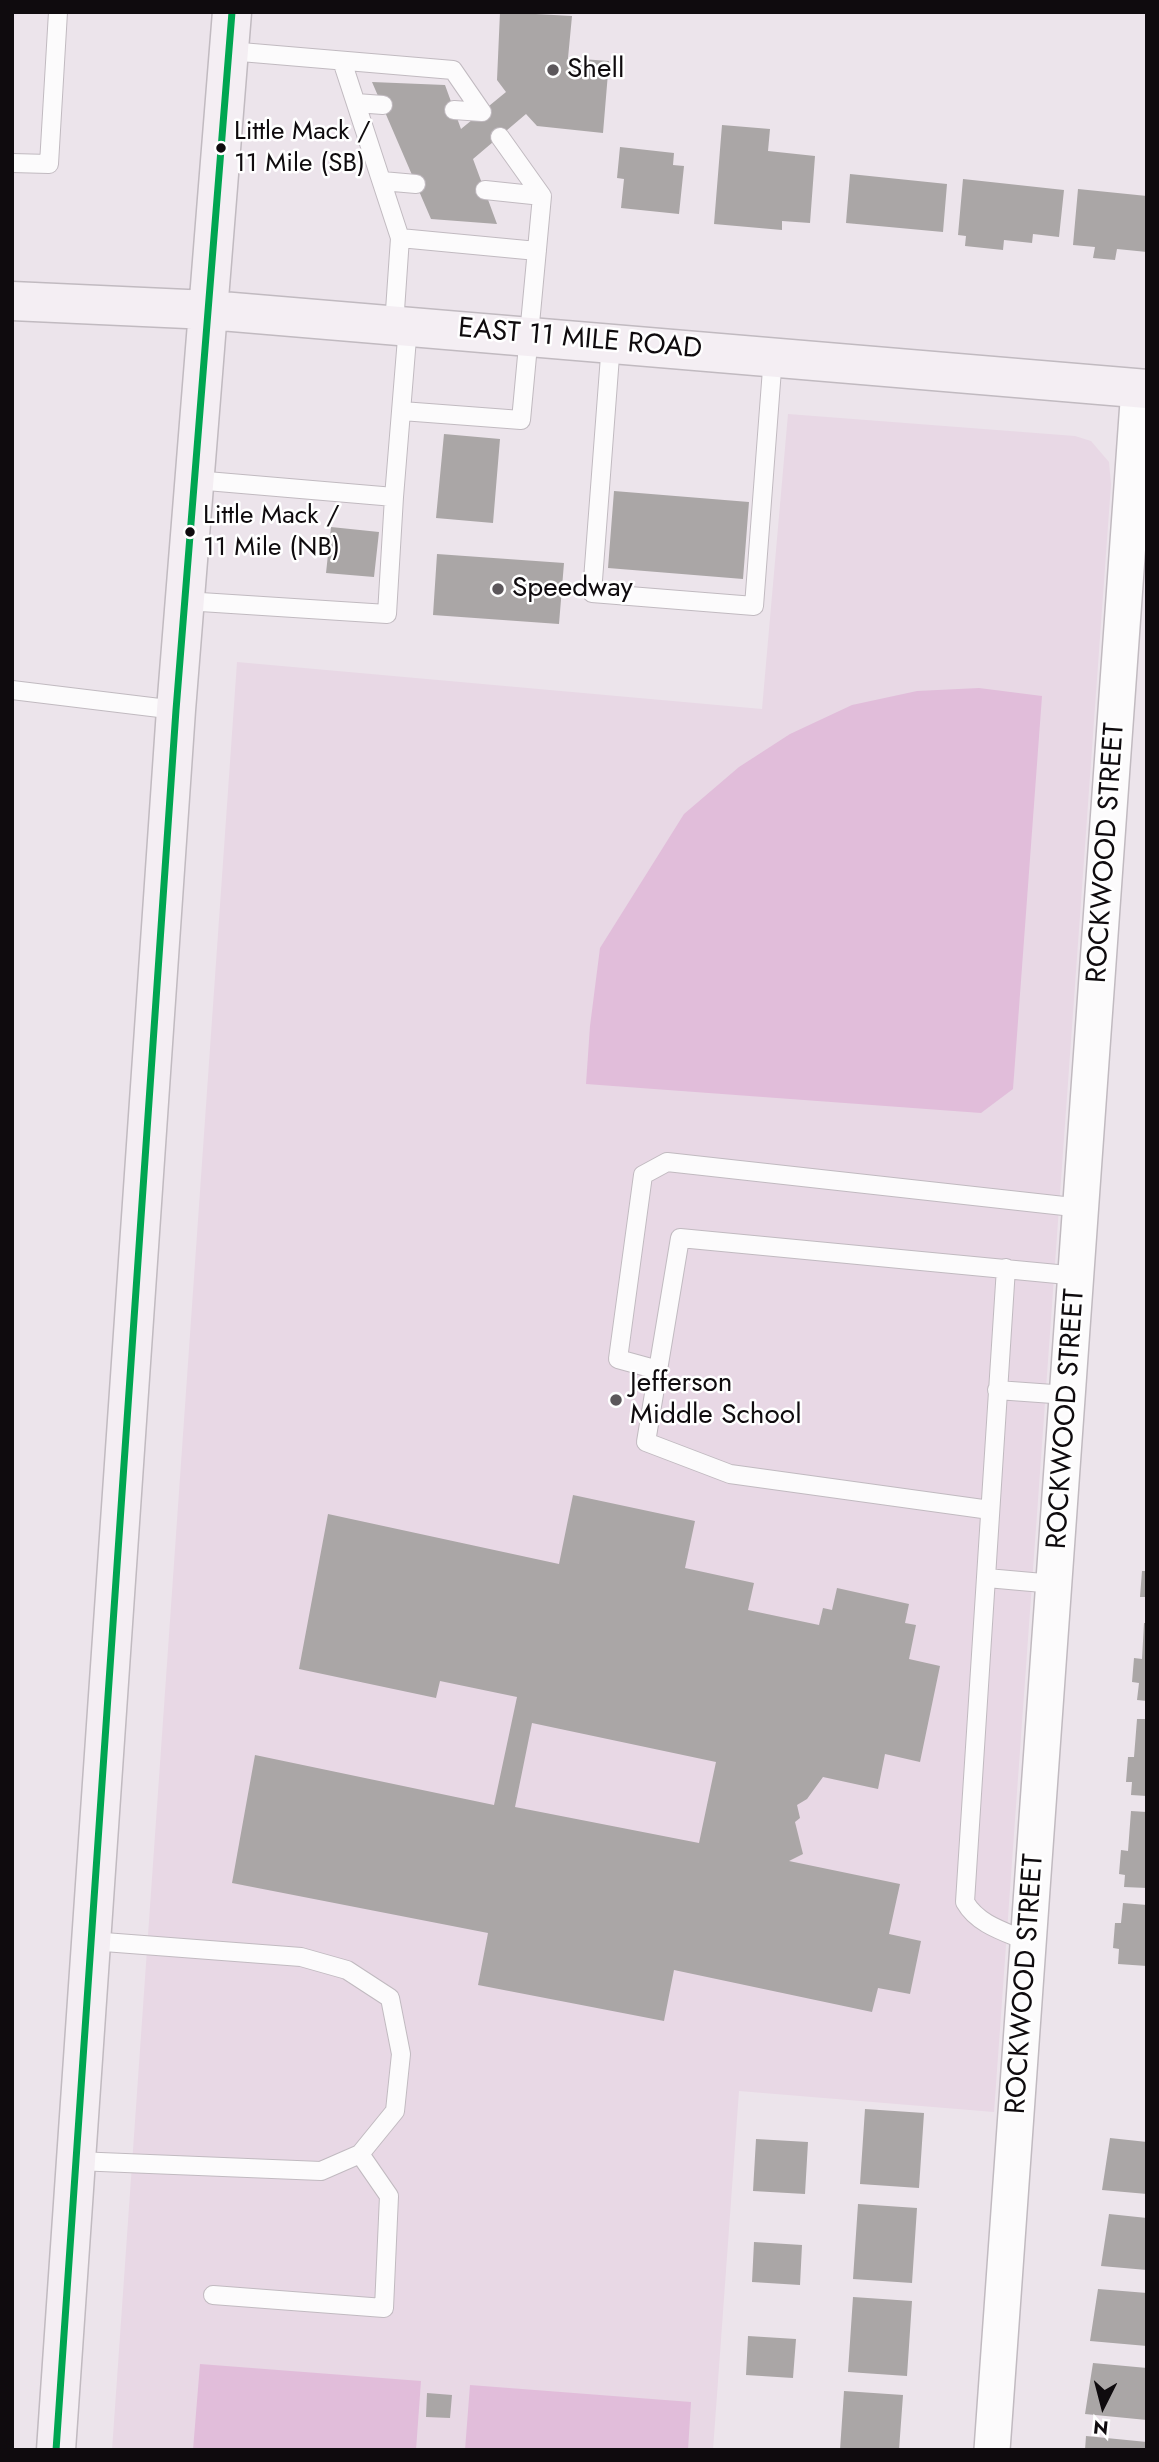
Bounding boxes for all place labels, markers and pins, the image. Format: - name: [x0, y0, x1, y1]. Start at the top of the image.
- place label: Shell: [567, 53, 624, 87]
- marker: Shell: [545, 62, 561, 78]
- place label: Little Mack / 11 Mile (SB): [234, 117, 371, 178]
- marker: Little Mack / 11 Mile (SB): [214, 141, 228, 155]
- place label: Little Mack / 11 Mile (NB): [203, 501, 340, 562]
- marker: Little Mack / 11 Mile (NB): [183, 525, 197, 539]
- place label: Speedway: [512, 572, 633, 606]
- marker: Speedway: [490, 581, 506, 597]
- place label: Jefferson Middle School: [630, 1367, 802, 1433]
- marker: Jefferson Middle School: [608, 1392, 624, 1408]

